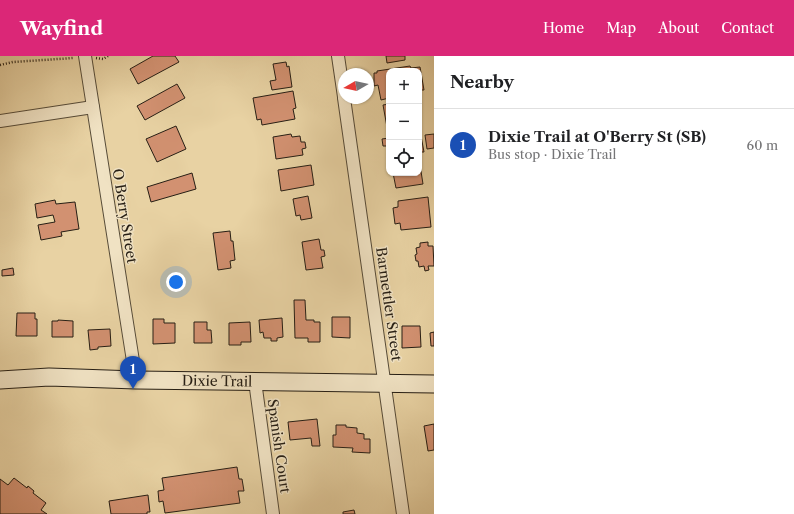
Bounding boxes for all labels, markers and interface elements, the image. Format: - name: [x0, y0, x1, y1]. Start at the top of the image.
- text: Wayfind: [20, 17, 103, 40]
- text: Home: [543, 19, 584, 37]
- text: Map: [606, 19, 636, 37]
- text: About: [658, 19, 699, 37]
- text: Contact: [721, 19, 774, 37]
- north arrow: [338, 68, 374, 104]
- map controls: [386, 68, 422, 176]
- button: +: [386, 68, 422, 104]
- text: Nearby: [450, 72, 514, 92]
- button: −: [386, 104, 422, 140]
- text: Dixie Trail at O'Berry St (SB): [488, 127, 706, 146]
- text: 1: [460, 137, 466, 153]
- text: 60 m: [747, 137, 778, 153]
- button: locate: [386, 140, 422, 176]
- text: Bus stop · Dixie Trail: [488, 146, 616, 162]
- street label: O Berry Street: [109, 167, 141, 265]
- street label: Barmettler Street: [372, 246, 406, 362]
- your location: [166, 272, 186, 292]
- pin: 1: [120, 356, 146, 389]
- street label: Dixie Trail: [182, 371, 252, 391]
- street label: Spanish Court: [263, 398, 295, 494]

